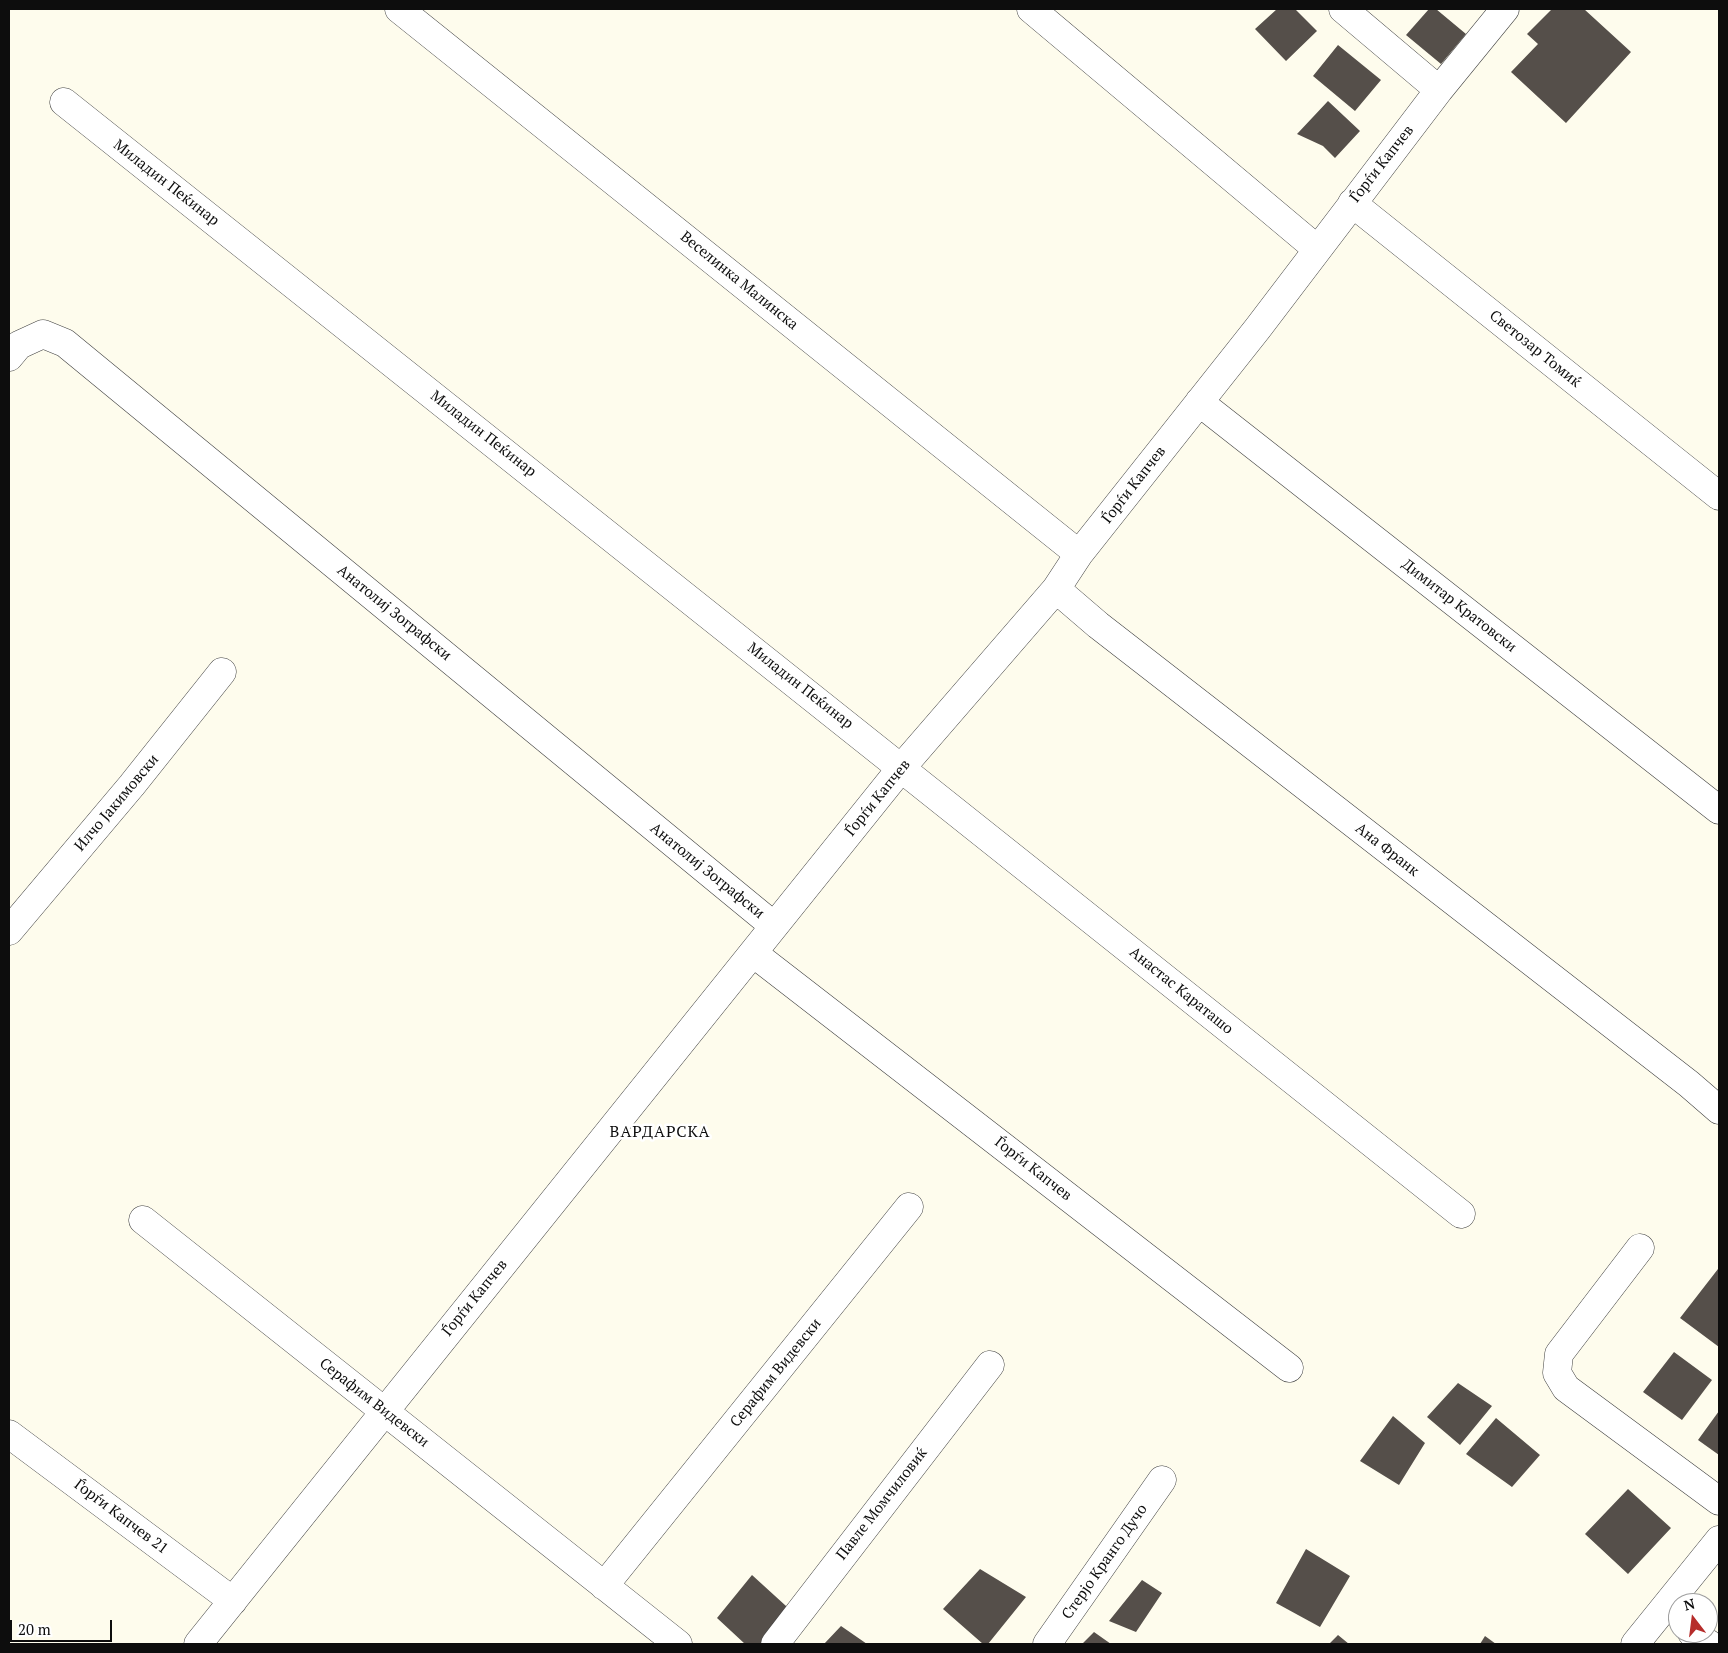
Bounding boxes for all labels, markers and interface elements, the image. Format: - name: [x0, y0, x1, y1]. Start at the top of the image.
- street label: Ѓорѓи Капчев: [1346, 122, 1418, 206]
- street label: Миладин Пеќинар: [109, 136, 223, 230]
- street label: Веселинка Малинска: [676, 228, 802, 334]
- street label: Светозар Томиќ: [1486, 307, 1584, 391]
- street label: Миладин Пеќинар: [426, 387, 540, 481]
- street label: Ѓорѓи Капчев: [1098, 443, 1170, 527]
- street label: Димитар Кратовски: [1398, 556, 1520, 656]
- street label: Анатолиј Зографски: [333, 561, 455, 665]
- street label: Миладин Пеќинар: [743, 639, 857, 733]
- street label: Илчо Јакимовски: [71, 751, 163, 855]
- street label: Ѓорѓи Капчев: [842, 756, 914, 840]
- street label: Анатолиј Зографски: [646, 819, 768, 923]
- street label: Ана Франк: [1352, 820, 1422, 880]
- street label: Анастас Караташо: [1125, 944, 1237, 1038]
- district label: ВАРДАРСКА: [608, 1122, 712, 1142]
- street label: Ѓорѓи Капчев: [991, 1133, 1075, 1205]
- street label: Ѓорѓи Капчев: [439, 1256, 511, 1340]
- street label: Серафим Видевски: [727, 1315, 825, 1431]
- street label: Серафим Видевски: [316, 1355, 432, 1451]
- street label: Павле Момчиловиќ: [833, 1444, 931, 1564]
- street label: Ѓорѓи Капчев 21: [71, 1476, 171, 1558]
- street label: Стерјо Кранго Дучо: [1059, 1501, 1151, 1623]
- north arrow: [1668, 1593, 1718, 1643]
- text: N: [1682, 1593, 1697, 1615]
- scale bar: [12, 1610, 115, 1642]
- text: 20 m: [18, 1619, 51, 1639]

